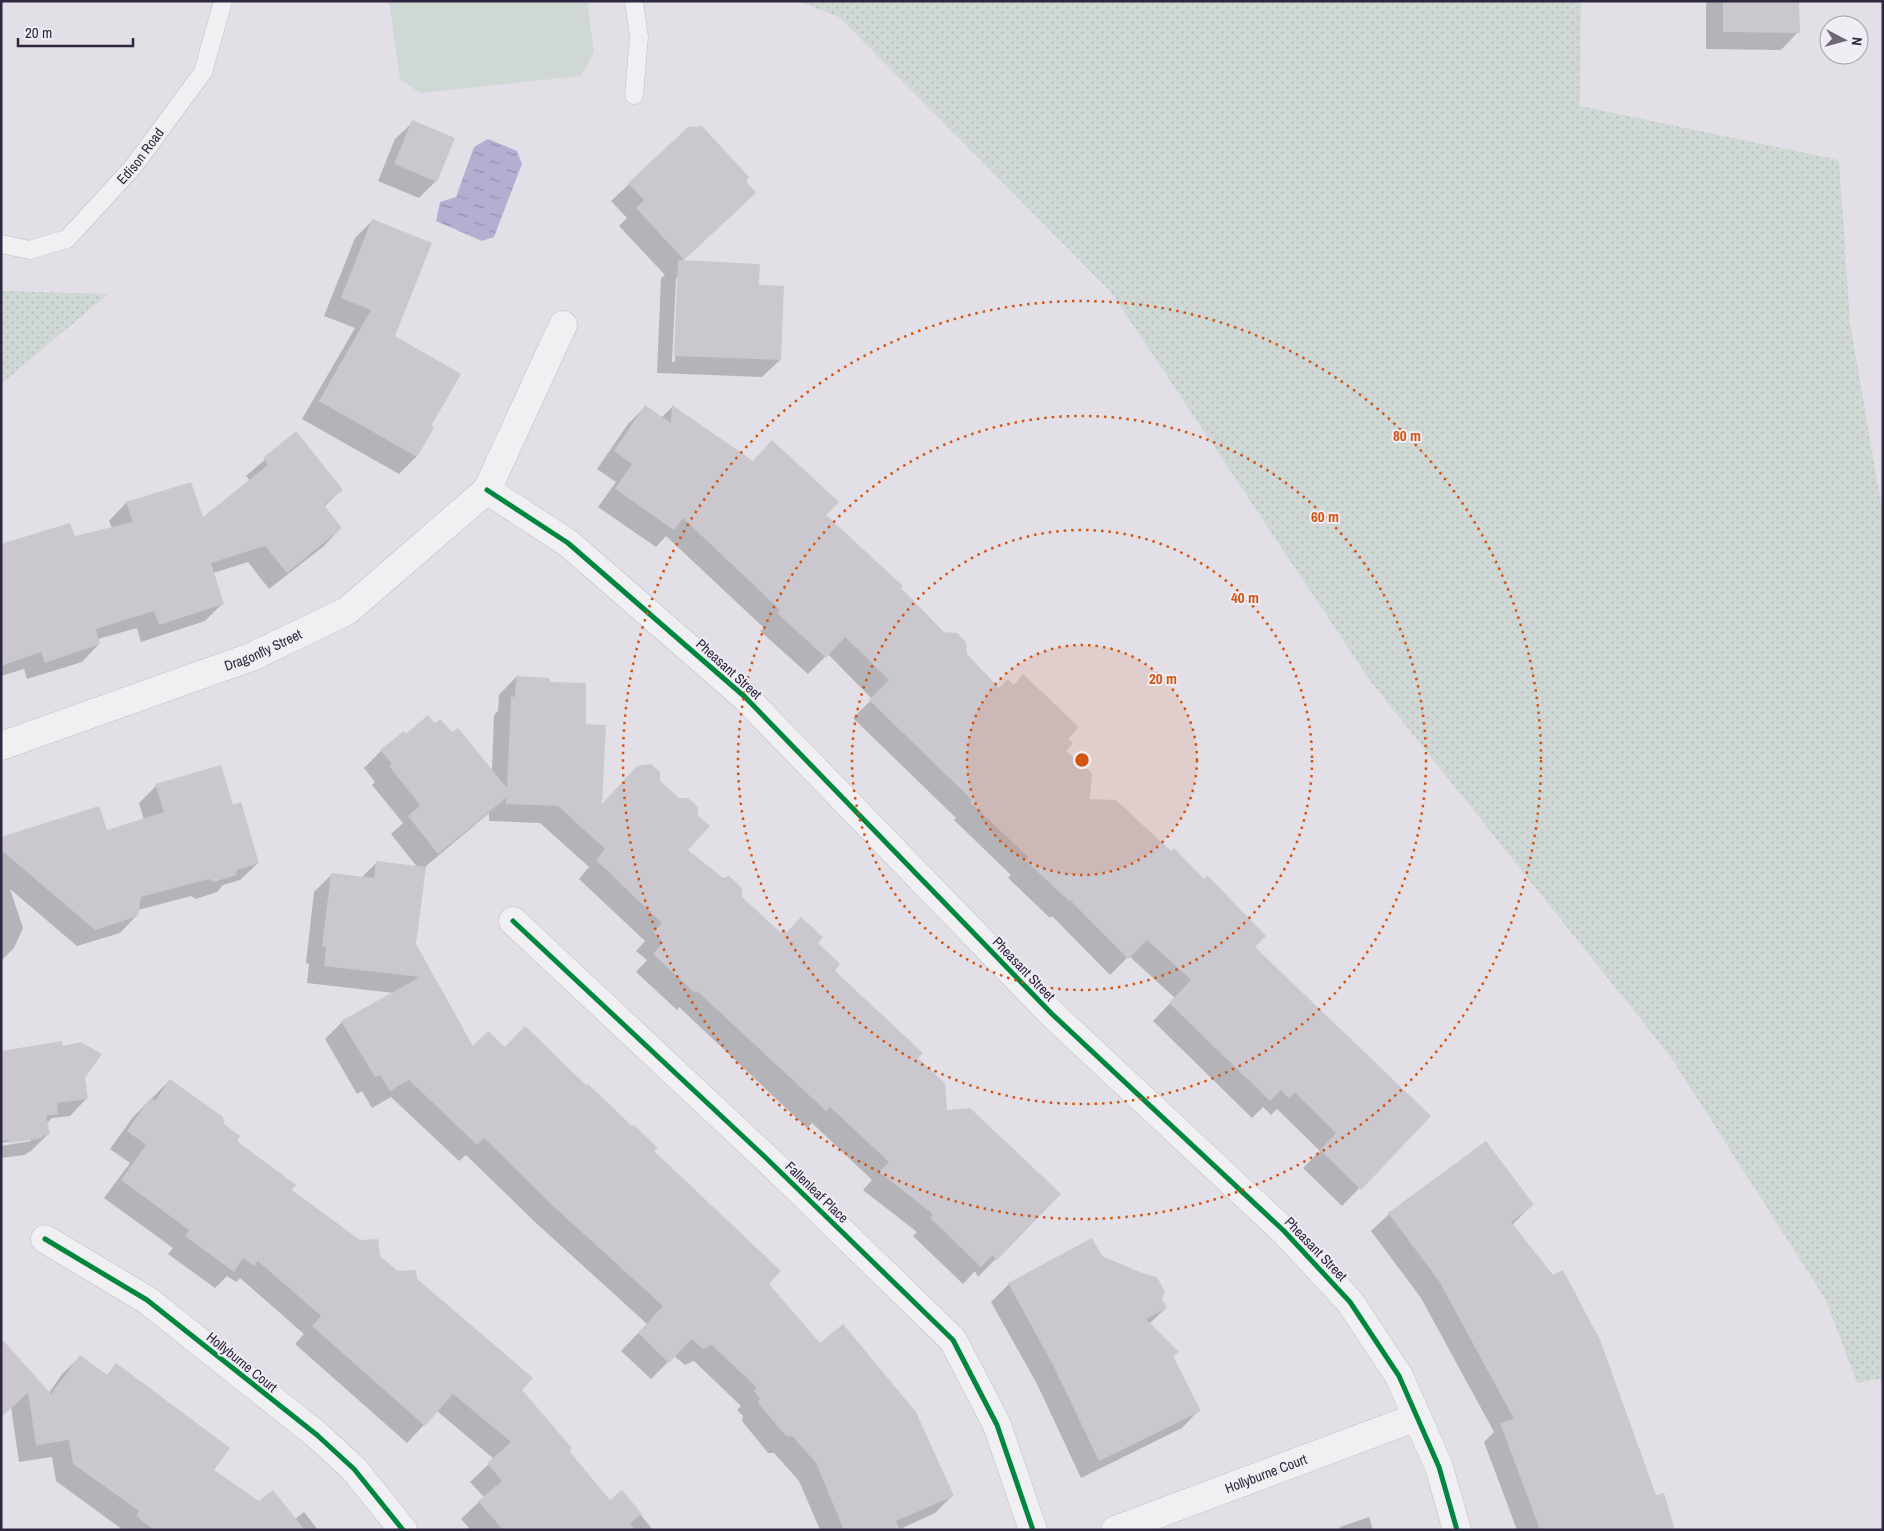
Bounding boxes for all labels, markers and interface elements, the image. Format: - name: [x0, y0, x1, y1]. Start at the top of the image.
- scale bar: [18, 15, 132, 47]
- north arrow: [1819, 15, 1869, 65]
- text: 20 m: [25, 22, 52, 43]
- text: N: [1848, 36, 1866, 46]
- street label: Edison Road: [113, 124, 168, 188]
- text: 80 m: [1393, 425, 1421, 446]
- text: 60 m: [1311, 506, 1339, 527]
- text: 40 m: [1231, 587, 1259, 608]
- street label: Dragonfly Street: [222, 625, 305, 675]
- street label: Pheasant Street: [692, 635, 766, 703]
- text: 20 m: [1149, 668, 1177, 689]
- centre of rings: [1073, 751, 1091, 769]
- street label: Pheasant Street: [989, 933, 1059, 1005]
- street label: Fallenleaf Place: [782, 1157, 852, 1227]
- street label: Pheasant Street: [1281, 1213, 1351, 1285]
- street label: Hollyburne Court: [203, 1328, 281, 1396]
- street label: Hollyburne Court: [1222, 1450, 1309, 1497]

